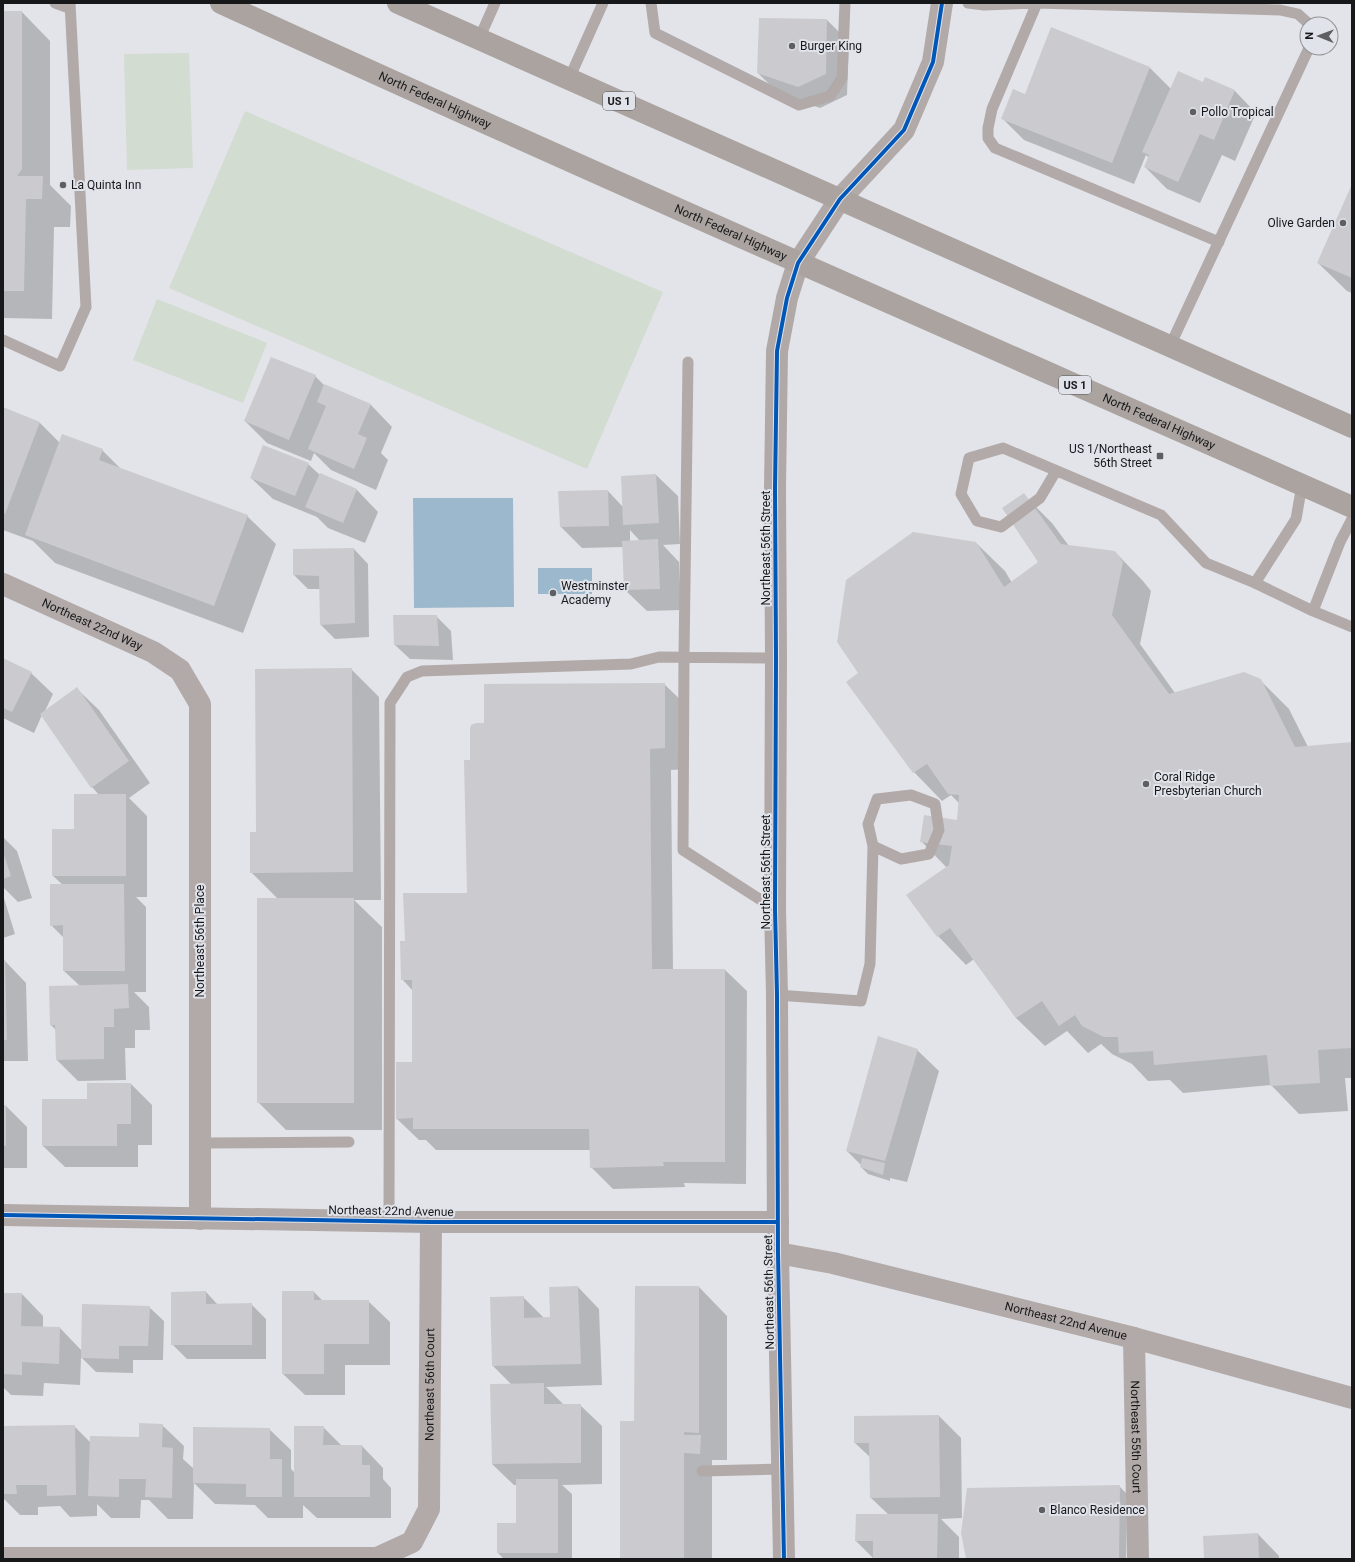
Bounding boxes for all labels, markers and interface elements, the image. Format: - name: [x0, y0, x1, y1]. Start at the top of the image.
- north arrow: [1299, 16, 1339, 56]
- text: N: [1303, 32, 1316, 40]
- place label: Burger King: [800, 39, 862, 53]
- marker: Burger King: [787, 41, 797, 51]
- street label: North Federal Highway: [377, 69, 494, 132]
- road number: US 1: [603, 92, 635, 110]
- place label: Pollo Tropical: [1201, 105, 1274, 119]
- marker: Pollo Tropical: [1188, 107, 1198, 117]
- place label: La Quinta Inn: [71, 178, 141, 192]
- marker: La Quinta Inn: [58, 180, 68, 190]
- street label: North Federal Highway: [672, 201, 789, 264]
- place label: Olive Garden: [1267, 216, 1335, 230]
- marker: Olive Garden: [1338, 218, 1348, 228]
- road number: US 1: [1059, 376, 1091, 394]
- street label: North Federal Highway: [1100, 391, 1218, 453]
- place label: US 1/Northeast 56th Street: [1069, 442, 1152, 470]
- marker: US 1/Northeast 56th Street: [1155, 451, 1165, 461]
- street label: Northeast 56th Street: [759, 490, 773, 605]
- place label: Westminster Academy: [561, 579, 629, 607]
- marker: Westminster Academy: [548, 588, 558, 598]
- street label: Northeast 22nd Way: [40, 596, 145, 653]
- place label: Coral Ridge Presbyterian Church: [1154, 770, 1262, 798]
- marker: Coral Ridge Presbyterian Church: [1141, 779, 1151, 789]
- street label: Northeast 56th Street: [759, 814, 773, 929]
- street label: Northeast 56th Place: [193, 885, 207, 997]
- street label: Northeast 22nd Avenue: [328, 1203, 454, 1219]
- street label: Northeast 56th Street: [761, 1234, 777, 1350]
- street label: Northeast 22nd Avenue: [1003, 1299, 1129, 1343]
- street label: Northeast 56th Court: [422, 1328, 437, 1441]
- street label: Northeast 55th Court: [1128, 1380, 1144, 1494]
- place label: Blanco Residence: [1050, 1503, 1145, 1517]
- marker: Blanco Residence: [1037, 1505, 1047, 1515]

